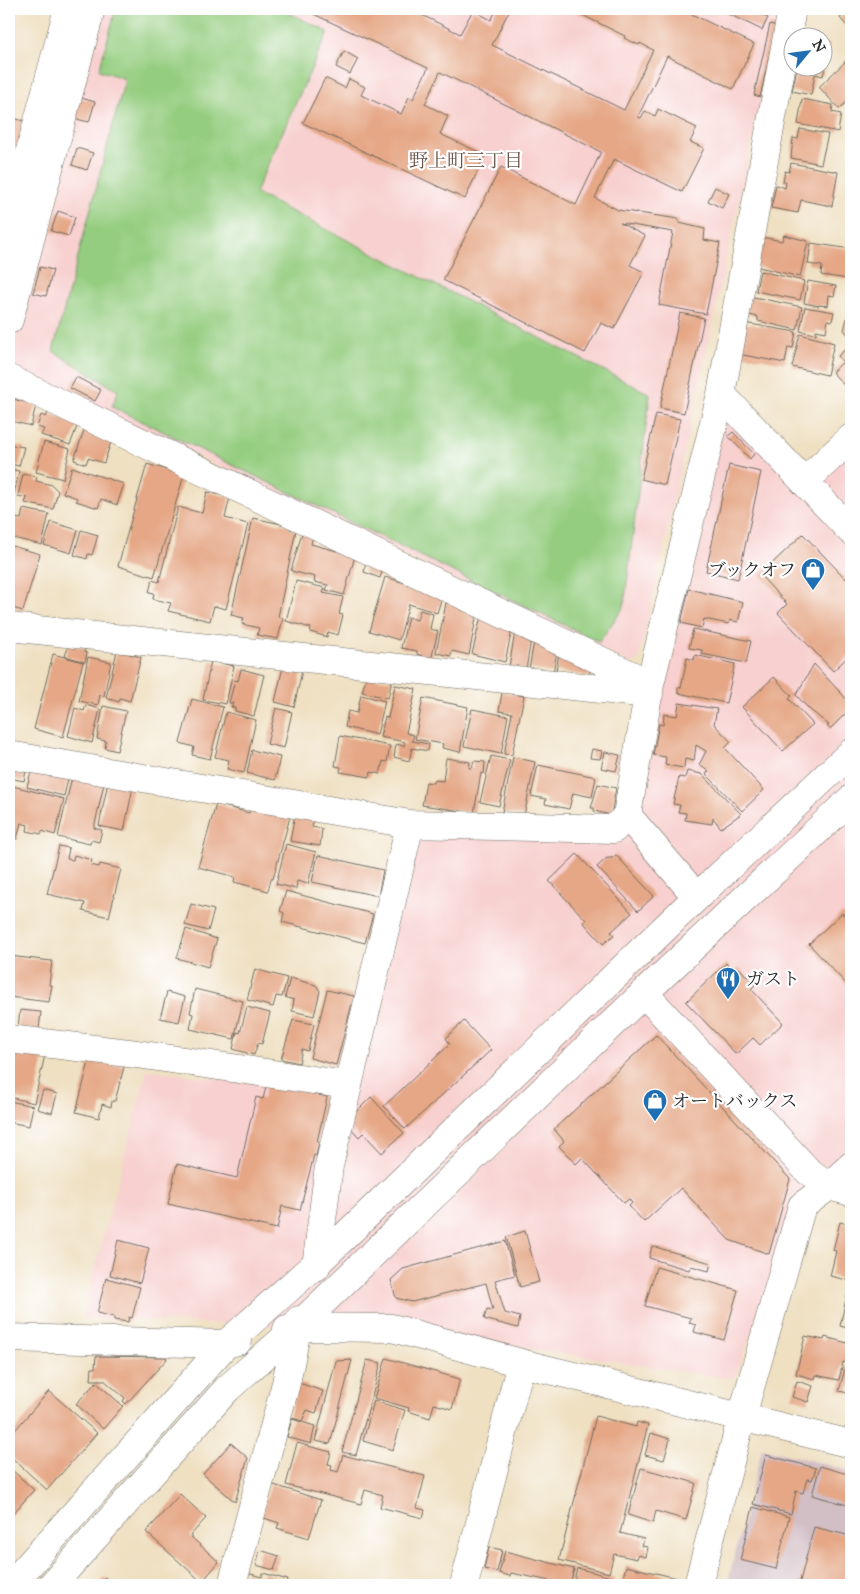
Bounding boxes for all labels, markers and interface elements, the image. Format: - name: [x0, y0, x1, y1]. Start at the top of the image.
- north arrow: [782, 28, 832, 78]
- text: N: [809, 37, 829, 55]
- district label: 野上町三丁目: [409, 149, 523, 172]
- shop icon: ブックオフ: [800, 557, 826, 591]
- place label: ブックオフ: [708, 559, 796, 581]
- restaurant icon: ガスト: [715, 966, 741, 1000]
- place label: ガスト: [746, 968, 800, 990]
- shop icon: オートバックス: [642, 1088, 668, 1122]
- place label: オートバックス: [672, 1090, 797, 1112]

